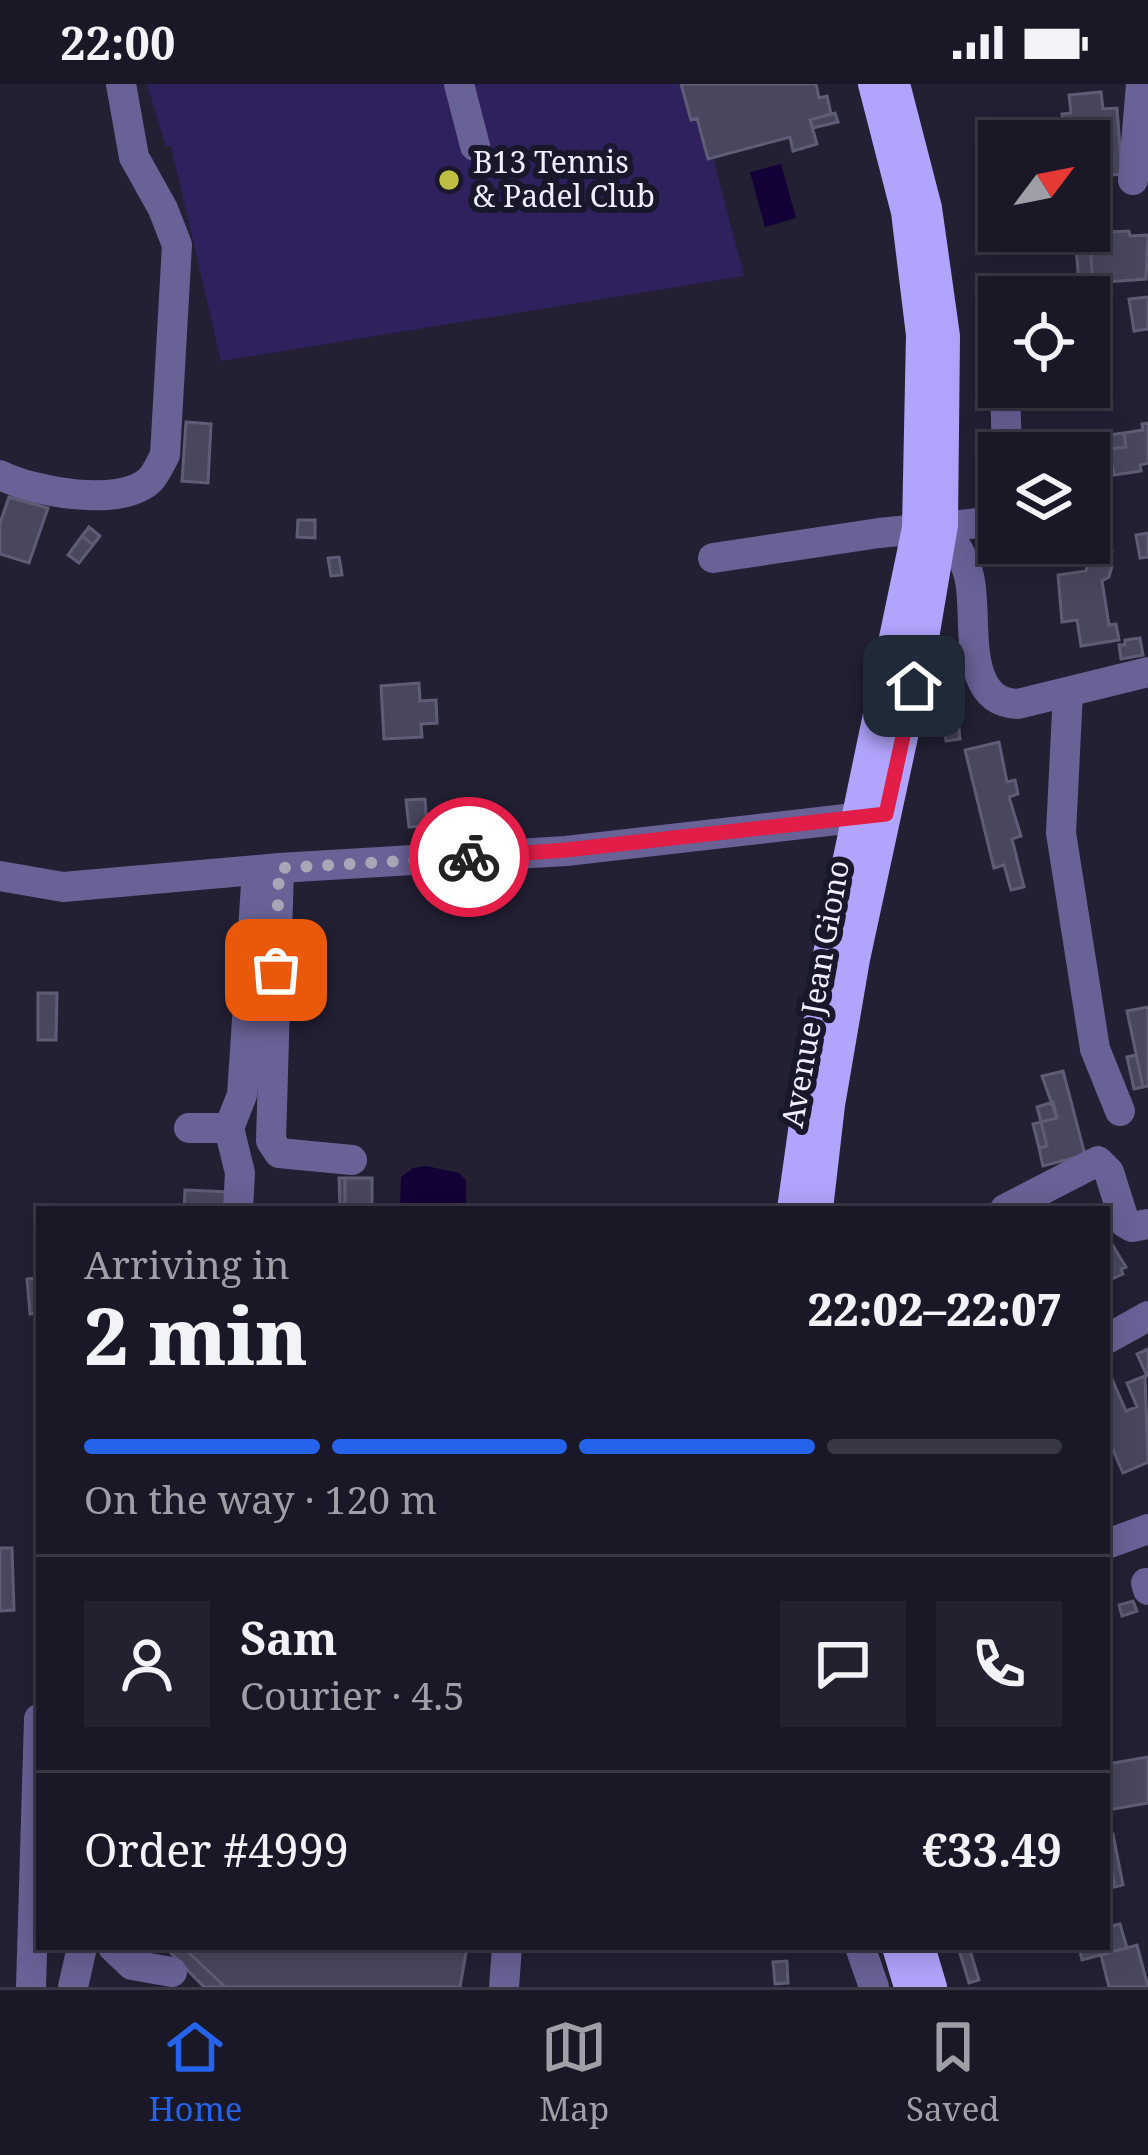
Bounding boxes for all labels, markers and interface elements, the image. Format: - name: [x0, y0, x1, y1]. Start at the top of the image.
- text: 22:00: [60, 12, 175, 73]
- north arrow: [978, 120, 1110, 252]
- map controls: [978, 120, 1110, 564]
- place label: B13 Tennis & Padel Club: [473, 141, 655, 216]
- marker: B13 Tennis & Padel Club: [436, 167, 462, 193]
- button: locate: [978, 276, 1110, 408]
- button: layers: [978, 432, 1110, 564]
- pin: [863, 635, 965, 737]
- icon: home: [881, 653, 947, 719]
- courier: [409, 797, 529, 917]
- icon: bike: [436, 824, 502, 890]
- street label: Avenue Jean Giono: [771, 857, 858, 1131]
- pin: [225, 919, 327, 1021]
- icon: bag: [243, 937, 309, 1003]
- text: Arriving in: [84, 1237, 290, 1290]
- text: 22:02–22:07: [807, 1278, 1062, 1339]
- text: 2 min: [84, 1282, 308, 1388]
- text: On the way · 120 m: [84, 1472, 437, 1525]
- button: person: [84, 1601, 210, 1727]
- button: chat: [780, 1601, 906, 1727]
- button: phone: [936, 1601, 1062, 1727]
- text: Sam: [240, 1607, 337, 1668]
- text: Courier · 4.5: [240, 1668, 465, 1721]
- text: Order #4999: [84, 1819, 349, 1880]
- text: €33.49: [922, 1819, 1062, 1880]
- tab: Home: [148, 2014, 242, 2131]
- tab: Map: [539, 2014, 609, 2131]
- tab: Saved: [906, 2014, 1000, 2131]

